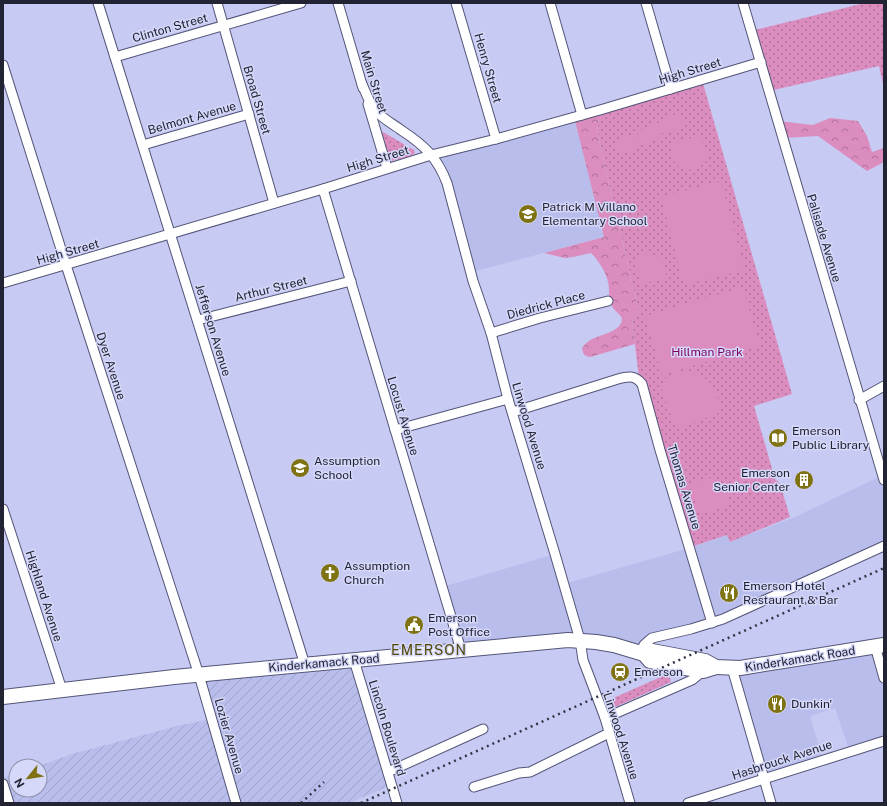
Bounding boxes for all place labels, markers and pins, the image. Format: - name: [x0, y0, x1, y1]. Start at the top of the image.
- place label: Patrick M Villano Elementary School: [542, 200, 648, 228]
- school or university icon: Patrick M Villano Elementary School: [517, 203, 539, 225]
- place label: Emerson Public Library: [792, 424, 870, 452]
- library icon: Emerson Public Library: [767, 427, 789, 449]
- place label: Assumption School: [314, 454, 380, 482]
- school or university icon: Assumption School: [289, 457, 311, 479]
- place label: Emerson Senior Center: [713, 466, 790, 494]
- building icon: Emerson Senior Center: [793, 469, 815, 491]
- place label: Assumption Church: [344, 559, 410, 587]
- church icon: Assumption Church: [319, 562, 341, 584]
- place label: Emerson Hotel Restaurant & Bar: [743, 579, 838, 607]
- restaurant icon: Emerson Hotel Restaurant & Bar: [718, 582, 740, 604]
- place label: Emerson Post Office: [428, 611, 490, 639]
- public building icon: Emerson Post Office: [403, 614, 425, 636]
- station icon: Emerson: [609, 661, 631, 683]
- place label: Emerson: [634, 665, 683, 679]
- restaurant icon: Dunkin': [766, 693, 788, 715]
- place label: Dunkin': [791, 697, 832, 711]

